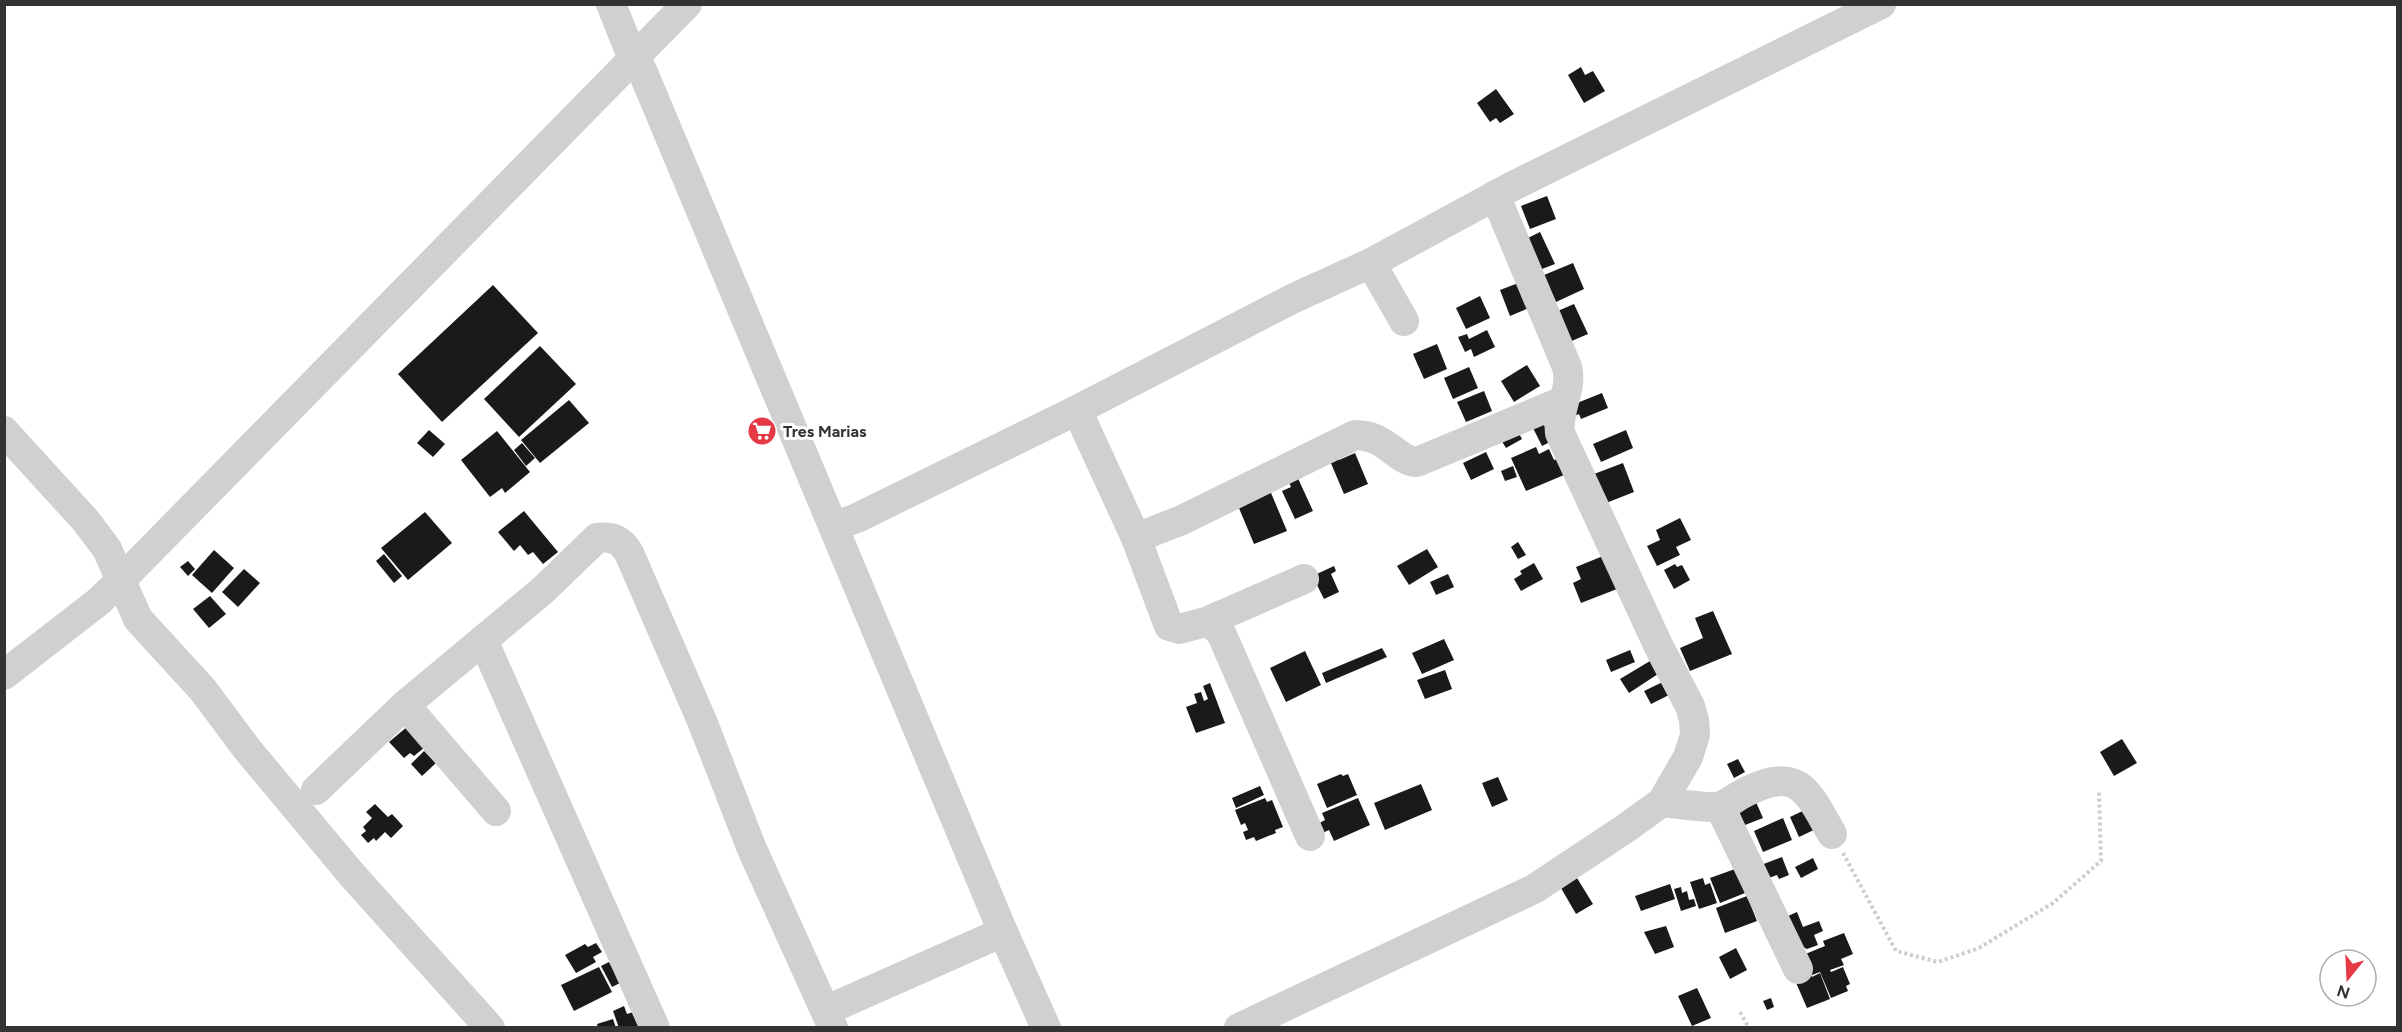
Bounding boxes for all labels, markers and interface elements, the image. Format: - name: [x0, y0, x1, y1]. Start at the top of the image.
- supermarket icon: Tres Marias: [746, 415, 778, 447]
- place label: Tres Marias: [783, 422, 867, 441]
- north arrow: [2318, 948, 2378, 1008]
- text: N: [2335, 981, 2352, 1003]

